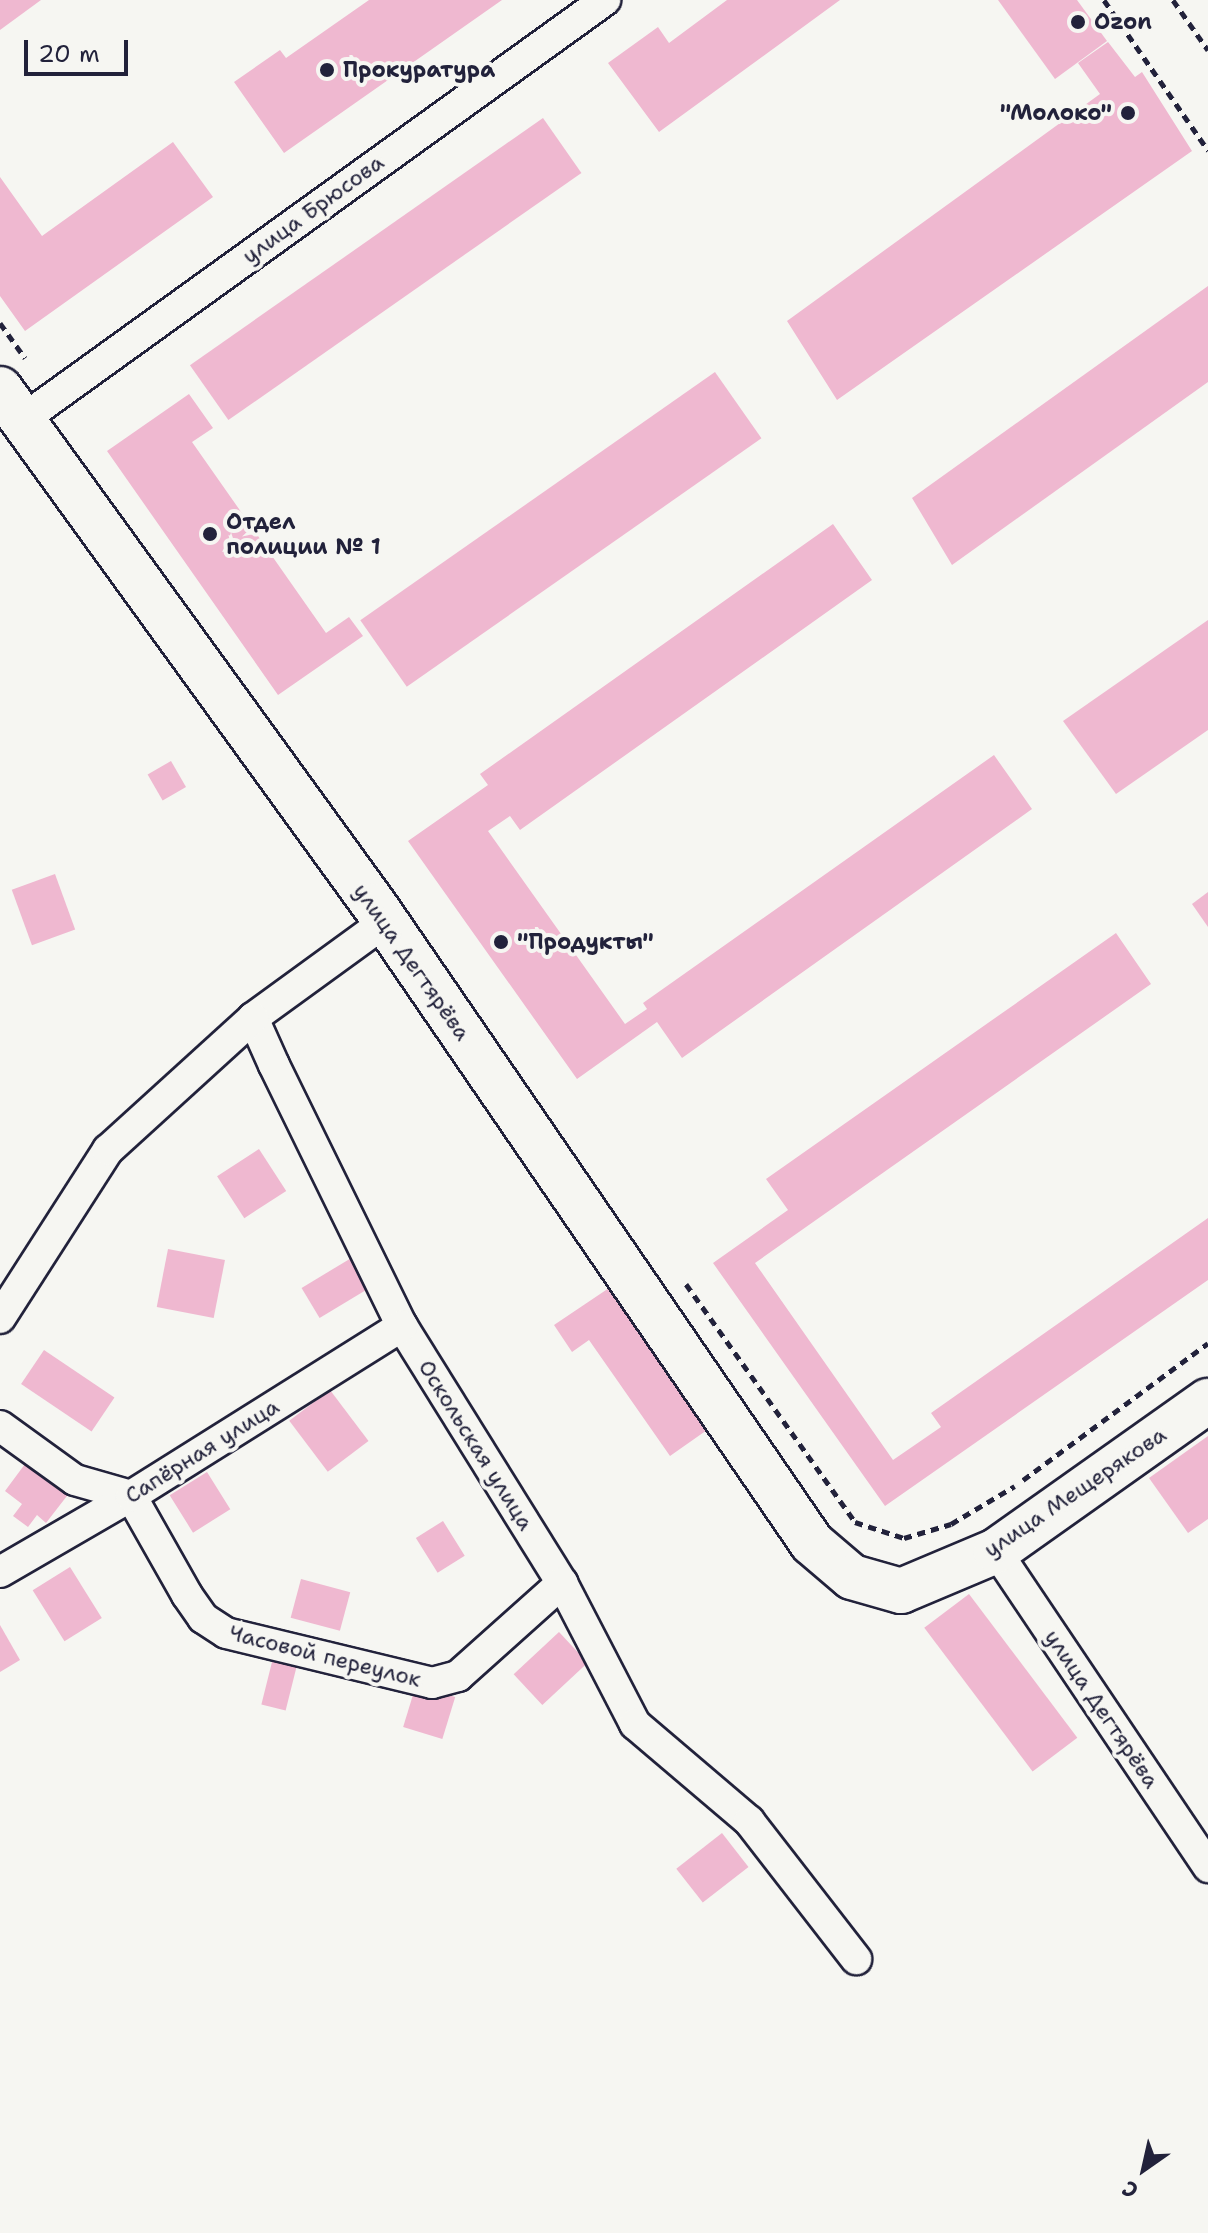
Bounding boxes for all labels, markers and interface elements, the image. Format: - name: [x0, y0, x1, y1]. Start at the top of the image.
- place label: Ozon: [1094, 9, 1152, 35]
- marker: Ozon: [1069, 13, 1087, 31]
- scale bar: [28, 24, 132, 74]
- text: 20 m: [38, 38, 100, 70]
- place label: Прокуратура: [343, 57, 495, 83]
- marker: Прокуратура: [318, 61, 336, 79]
- place label: "Молоко": [1000, 100, 1112, 126]
- marker: "Молоко": [1119, 104, 1137, 122]
- street label: улица Брюсова: [237, 149, 389, 269]
- place label: Отдел полиции № 1: [226, 508, 381, 560]
- marker: Отдел полиции № 1: [201, 525, 219, 543]
- street label: улица Дегтярёва: [348, 878, 476, 1046]
- place label: "Продукты": [517, 929, 654, 955]
- marker: "Продукты": [492, 933, 510, 951]
- street label: Оскольская улица: [413, 1355, 539, 1535]
- street label: Сапёрная улица: [120, 1393, 284, 1509]
- street label: улица Мещерякова: [979, 1421, 1171, 1563]
- street label: Часовой переулок: [226, 1619, 424, 1693]
- street label: улица Дегтярёва: [1039, 1625, 1165, 1793]
- north arrow: [1104, 2129, 1184, 2209]
- text: С: [1117, 2174, 1144, 2205]

